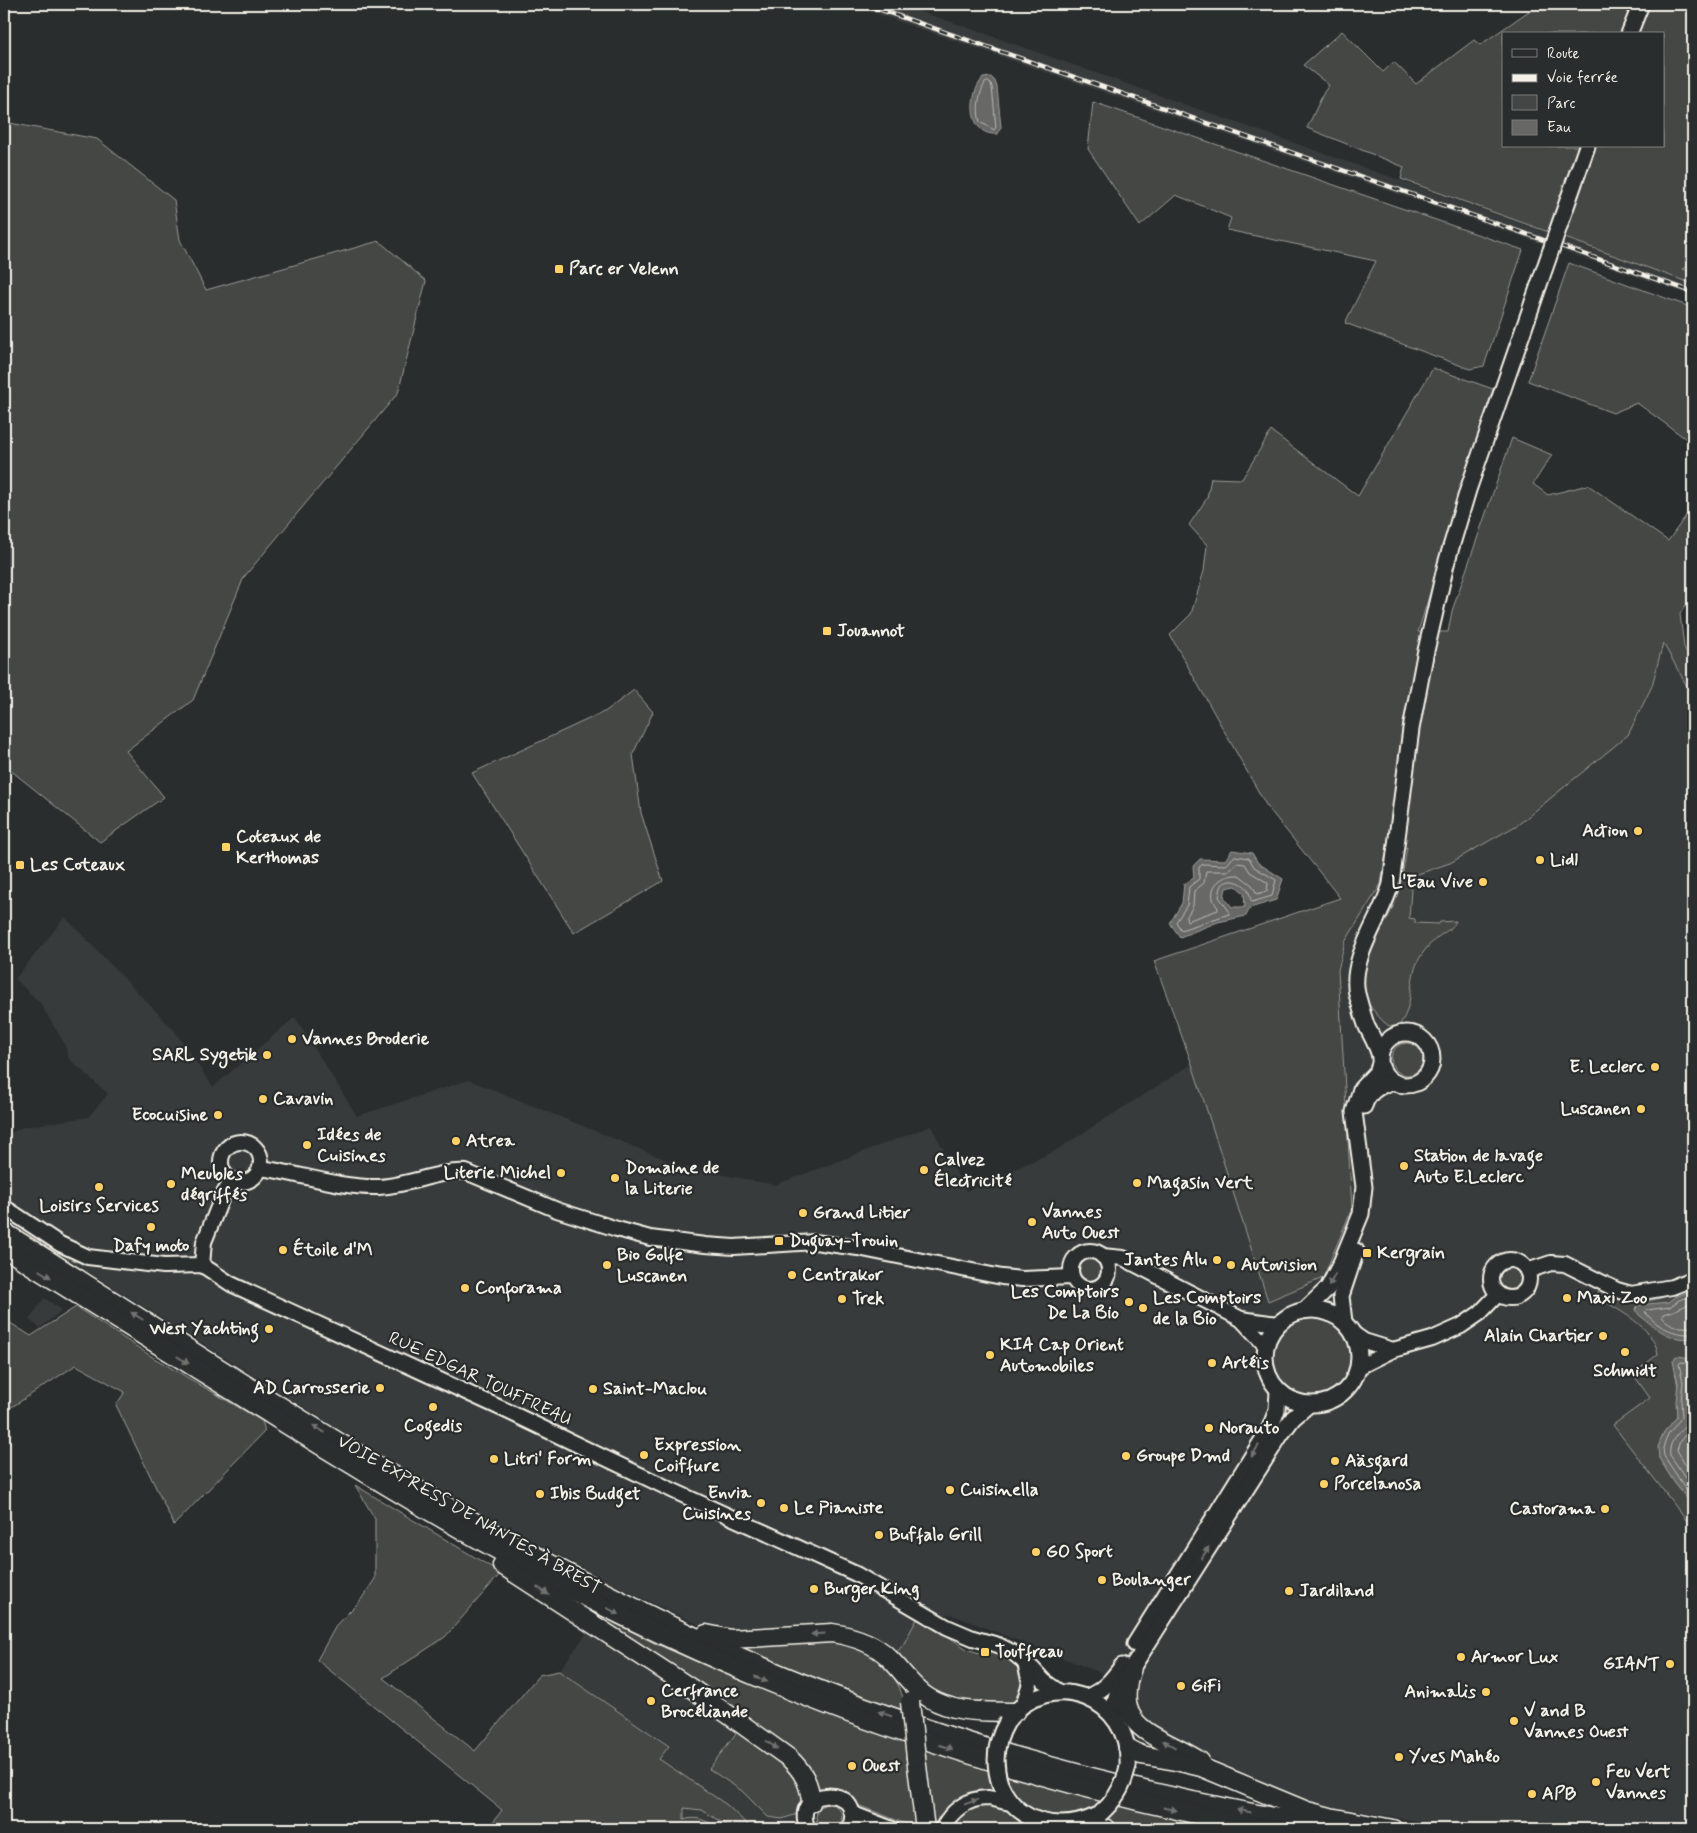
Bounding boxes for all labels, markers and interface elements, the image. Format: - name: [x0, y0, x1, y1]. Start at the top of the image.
- legend: [1502, 32, 1664, 148]
- text: Route: [1547, 44, 1580, 64]
- text: Voie ferrée: [1547, 68, 1618, 88]
- text: Parc: [1547, 94, 1575, 114]
- text: Eau: [1547, 118, 1571, 138]
- place label: Parc er Velenn: [569, 257, 679, 281]
- marker: Parc er Velenn: [553, 263, 565, 275]
- place label: Jouannot: [837, 619, 905, 643]
- marker: Jouannot: [821, 625, 833, 637]
- place label: Action: [1582, 819, 1628, 843]
- place label: Coteaux de Kerthomas: [236, 825, 321, 870]
- marker: Action: [1632, 825, 1644, 837]
- marker: Coteaux de Kerthomas: [220, 841, 232, 853]
- place label: Lidl: [1550, 848, 1578, 872]
- place label: Les Coteaux: [30, 853, 126, 877]
- marker: Lidl: [1534, 854, 1546, 866]
- marker: Les Coteaux: [14, 859, 26, 871]
- place label: L'Eau Vive: [1391, 870, 1473, 894]
- marker: L'Eau Vive: [1477, 876, 1489, 888]
- place label: Vannes Broderie: [302, 1027, 430, 1051]
- marker: Vannes Broderie: [286, 1033, 298, 1045]
- place label: SARL Sygetik: [152, 1043, 257, 1069]
- marker: SARL Sygetik: [261, 1049, 273, 1061]
- place label: E. Leclerc: [1570, 1055, 1646, 1079]
- marker: E. Leclerc: [1649, 1061, 1661, 1073]
- place label: Cavavin: [273, 1087, 333, 1111]
- marker: Cavavin: [257, 1093, 269, 1105]
- place label: Luscanen: [1560, 1097, 1631, 1121]
- place label: Ecocuisine: [132, 1103, 209, 1127]
- marker: Luscanen: [1635, 1103, 1647, 1115]
- marker: Ecocuisine: [212, 1109, 224, 1121]
- place label: Idées de Cuisines: [317, 1123, 386, 1168]
- place label: Atrea: [466, 1129, 516, 1153]
- marker: Atrea: [450, 1135, 462, 1147]
- marker: Idées de Cuisines: [301, 1139, 313, 1151]
- place label: Station de lavage Auto E.Leclerc: [1414, 1144, 1543, 1189]
- place label: Calvez Électricité: [934, 1148, 1012, 1193]
- place label: Domaine de la Literie: [625, 1156, 719, 1201]
- marker: Station de lavage Auto E.Leclerc: [1398, 1160, 1410, 1172]
- place label: Literie Michel: [444, 1161, 551, 1185]
- place label: Meubles dégriffés: [181, 1162, 247, 1207]
- marker: Calvez Électricité: [918, 1164, 930, 1176]
- marker: Literie Michel: [555, 1167, 567, 1179]
- place label: Magasin Vert: [1147, 1171, 1253, 1197]
- marker: Domaine de la Literie: [609, 1172, 621, 1184]
- marker: Magasin Vert: [1131, 1177, 1143, 1189]
- marker: Meubles dégriffés: [165, 1178, 177, 1190]
- marker: Loisirs Services: [93, 1181, 105, 1193]
- place label: Loisirs Services: [39, 1194, 159, 1218]
- place label: Vannes Auto Ouest: [1042, 1200, 1120, 1245]
- place label: Grand Litier: [813, 1201, 911, 1225]
- marker: Grand Litier: [797, 1207, 809, 1219]
- marker: Vannes Auto Ouest: [1026, 1216, 1038, 1228]
- marker: Dafy moto: [145, 1221, 157, 1233]
- place label: Duguay-Trouin: [789, 1229, 898, 1255]
- place label: Dafy moto: [113, 1234, 189, 1258]
- marker: Duguay-Trouin: [773, 1235, 785, 1247]
- place label: Étoile d'M: [293, 1237, 373, 1262]
- place label: Kergrain: [1377, 1241, 1445, 1267]
- place label: Bio Golfe Luscanen: [617, 1243, 688, 1288]
- marker: Étoile d'M: [277, 1244, 289, 1256]
- marker: Kergrain: [1361, 1247, 1373, 1259]
- place label: Jantes Alu: [1124, 1248, 1207, 1272]
- place label: Autovision: [1241, 1253, 1317, 1277]
- marker: Jantes Alu: [1211, 1254, 1223, 1266]
- marker: Bio Golfe Luscanen: [601, 1259, 613, 1271]
- marker: Autovision: [1225, 1259, 1237, 1271]
- place label: Centrakor: [802, 1263, 884, 1287]
- marker: Centrakor: [786, 1269, 798, 1281]
- one-way arrow: [38, 1270, 52, 1279]
- one-way arrow: [1328, 1272, 1336, 1287]
- place label: Conforama: [475, 1276, 562, 1302]
- place label: Les Comptoirs De La Bio: [1011, 1280, 1119, 1325]
- marker: Conforama: [459, 1282, 471, 1294]
- place label: Les Comptoirs de la Bio: [1153, 1286, 1261, 1331]
- place label: Maxi Zoo: [1577, 1286, 1648, 1310]
- place label: Trek: [852, 1287, 884, 1311]
- marker: Maxi Zoo: [1561, 1292, 1573, 1304]
- marker: Trek: [836, 1293, 848, 1305]
- marker: Les Comptoirs De La Bio: [1123, 1296, 1135, 1308]
- marker: Les Comptoirs de la Bio: [1137, 1302, 1149, 1314]
- one-way arrow: [130, 1311, 143, 1320]
- place label: West Yachting: [149, 1317, 259, 1343]
- marker: West Yachting: [263, 1323, 275, 1335]
- place label: Alain Chartier: [1484, 1324, 1593, 1348]
- street label: RUE EDGAR TOUFFREAU: [385, 1326, 575, 1432]
- marker: Alain Chartier: [1597, 1330, 1609, 1342]
- place label: KIA Cap Orient Automobiles: [1000, 1333, 1124, 1378]
- marker: Schmidt: [1619, 1346, 1631, 1358]
- marker: KIA Cap Orient Automobiles: [984, 1349, 996, 1361]
- place label: Artéïs: [1222, 1351, 1269, 1375]
- one-way arrow: [176, 1356, 189, 1365]
- marker: Artéïs: [1206, 1357, 1218, 1369]
- place label: Schmidt: [1593, 1359, 1657, 1383]
- place label: AD Carrosserie: [253, 1376, 371, 1400]
- place label: Saint-Maclou: [603, 1377, 707, 1401]
- marker: AD Carrosserie: [374, 1382, 386, 1394]
- marker: Saint-Maclou: [587, 1383, 599, 1395]
- marker: Cogedis: [427, 1401, 439, 1413]
- place label: Cogedis: [404, 1414, 462, 1440]
- place label: Norauto: [1219, 1416, 1280, 1440]
- marker: Norauto: [1203, 1422, 1215, 1434]
- one-way arrow: [312, 1425, 326, 1434]
- street label: VOIE EXPRESS DE NANTES À BREST: [333, 1429, 605, 1601]
- place label: Expression Coiffure: [654, 1433, 742, 1478]
- place label: Groupe Dmd: [1136, 1444, 1230, 1468]
- one-way arrow: [1251, 1445, 1260, 1458]
- place label: Litri' Form: [504, 1447, 592, 1471]
- marker: Expression Coiffure: [638, 1449, 650, 1461]
- place label: Aäsgard: [1345, 1449, 1408, 1475]
- marker: Groupe Dmd: [1120, 1450, 1132, 1462]
- marker: Litri' Form: [488, 1453, 500, 1465]
- marker: Aäsgard: [1329, 1455, 1341, 1467]
- place label: Porcelanosa: [1334, 1472, 1421, 1496]
- place label: Cuisinella: [960, 1478, 1039, 1502]
- marker: Porcelanosa: [1318, 1478, 1330, 1490]
- place label: Envia Cuisines: [682, 1481, 752, 1526]
- place label: Ibis Budget: [550, 1482, 641, 1508]
- marker: Cuisinella: [944, 1484, 956, 1496]
- marker: Ibis Budget: [534, 1488, 546, 1500]
- place label: Le Pianiste: [794, 1496, 884, 1520]
- marker: Envia Cuisines: [755, 1497, 767, 1509]
- place label: Castorama: [1510, 1497, 1596, 1521]
- marker: Le Pianiste: [778, 1502, 790, 1514]
- marker: Castorama: [1599, 1503, 1611, 1515]
- place label: Buffalo Grill: [889, 1523, 983, 1547]
- marker: Buffalo Grill: [873, 1529, 885, 1541]
- place label: GO Sport: [1046, 1540, 1113, 1564]
- marker: GO Sport: [1030, 1546, 1042, 1558]
- one-way arrow: [1201, 1547, 1210, 1560]
- place label: Boulanger: [1112, 1568, 1191, 1592]
- marker: Boulanger: [1096, 1574, 1108, 1586]
- place label: Burger King: [824, 1577, 919, 1603]
- place label: Jardiland: [1299, 1579, 1374, 1603]
- marker: Burger King: [808, 1583, 820, 1595]
- marker: Jardiland: [1283, 1585, 1295, 1597]
- one-way arrow: [536, 1586, 550, 1596]
- one-way arrow: [606, 1607, 620, 1615]
- one-way arrow: [810, 1631, 826, 1639]
- place label: Touffreau: [995, 1640, 1063, 1664]
- place label: Armor Lux: [1471, 1645, 1558, 1669]
- marker: Touffreau: [979, 1646, 991, 1658]
- marker: Armor Lux: [1455, 1651, 1467, 1663]
- place label: GIANT: [1603, 1652, 1660, 1676]
- marker: GIANT: [1664, 1658, 1676, 1670]
- place label: GiFi: [1191, 1674, 1221, 1698]
- one-way arrow: [754, 1675, 768, 1683]
- place label: Cerfrance Brocéliande: [661, 1679, 748, 1724]
- marker: GiFi: [1175, 1680, 1187, 1692]
- place label: Animalis: [1405, 1680, 1476, 1704]
- marker: Animalis: [1480, 1686, 1492, 1698]
- marker: Cerfrance Brocéliande: [645, 1695, 657, 1707]
- place label: V and B Vannes Ouest: [1524, 1699, 1629, 1744]
- one-way arrow: [877, 1710, 892, 1718]
- marker: V and B Vannes Ouest: [1508, 1715, 1520, 1727]
- one-way arrow: [765, 1739, 778, 1749]
- one-way arrow: [1163, 1739, 1176, 1748]
- one-way arrow: [939, 1744, 954, 1752]
- place label: Yves Mahéo: [1409, 1745, 1500, 1769]
- marker: Yves Mahéo: [1393, 1751, 1405, 1763]
- place label: Ouest: [862, 1754, 901, 1778]
- marker: Ouest: [846, 1760, 858, 1772]
- place label: Feu Vert Vannes: [1606, 1760, 1671, 1805]
- marker: Feu Vert Vannes: [1590, 1776, 1602, 1788]
- place label: APB: [1542, 1782, 1577, 1806]
- marker: APB: [1526, 1788, 1538, 1800]
- one-way arrow: [964, 1798, 979, 1806]
- one-way arrow: [1162, 1805, 1177, 1813]
- one-way arrow: [1236, 1807, 1252, 1815]

